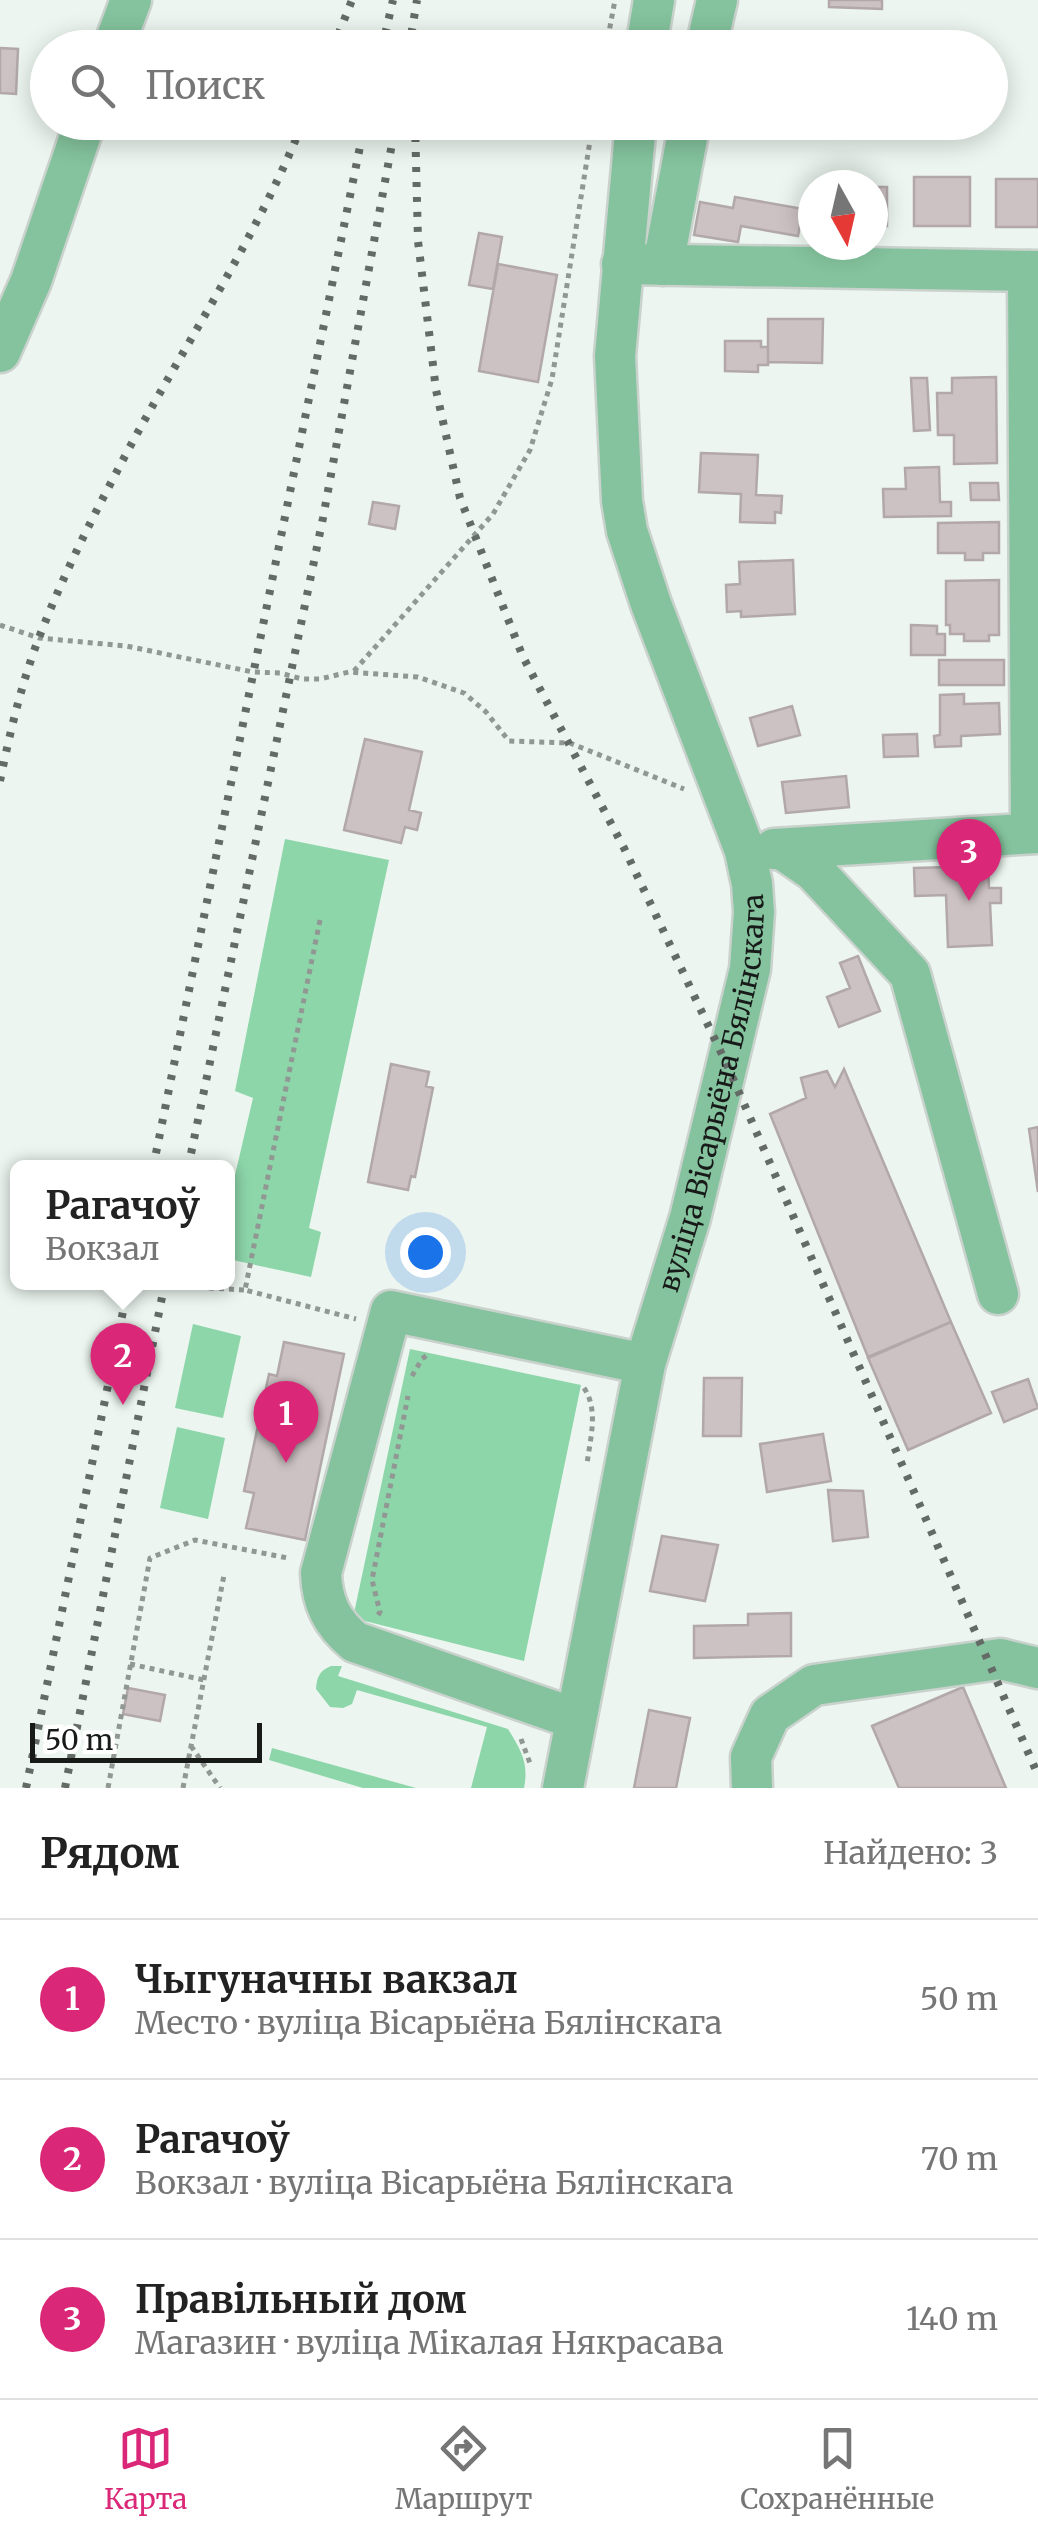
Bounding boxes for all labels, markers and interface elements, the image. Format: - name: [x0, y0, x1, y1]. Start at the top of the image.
- search box: [30, 30, 1008, 140]
- icon: search: [65, 58, 120, 113]
- text: Поиск: [145, 62, 265, 109]
- north arrow: [798, 170, 888, 260]
- pin: 3: [936, 818, 1002, 901]
- street label: вуліца Вісарыёна Бялінскага: [650, 893, 772, 1296]
- popup: [10, 1160, 235, 1290]
- text: Рагачоў: [45, 1182, 200, 1229]
- your location: [400, 1227, 451, 1278]
- text: Вокзал: [45, 1229, 160, 1269]
- pin: 2: [90, 1322, 156, 1405]
- pin: 1: [254, 1380, 318, 1463]
- scale bar: [30, 1718, 262, 1762]
- text: 50 m: [45, 1722, 113, 1758]
- text: Рядом: [40, 1827, 180, 1879]
- text: Найдено: 3: [823, 1833, 998, 1873]
- text: Чыгуначны вакзал: [135, 1956, 518, 2003]
- text: 1: [65, 1979, 80, 2019]
- text: 50 m: [920, 1979, 998, 2019]
- text: Место · вуліца Вісарыёна Бялінскага: [135, 2003, 722, 2043]
- text: Рагачоў: [135, 2116, 290, 2163]
- text: 2: [63, 2139, 82, 2179]
- text: 70 m: [921, 2139, 998, 2179]
- text: Вокзал · вуліца Вісарыёна Бялінскага: [135, 2163, 734, 2203]
- text: Правільный дом: [135, 2276, 467, 2323]
- text: 3: [63, 2299, 82, 2339]
- text: 140 m: [906, 2299, 998, 2339]
- text: Магазин · вуліца Мікалая Някрасава: [135, 2323, 724, 2363]
- tab: Карта: [104, 2421, 187, 2517]
- tab: Маршрут: [395, 2421, 532, 2517]
- tab: Сохранённые: [740, 2421, 934, 2517]

